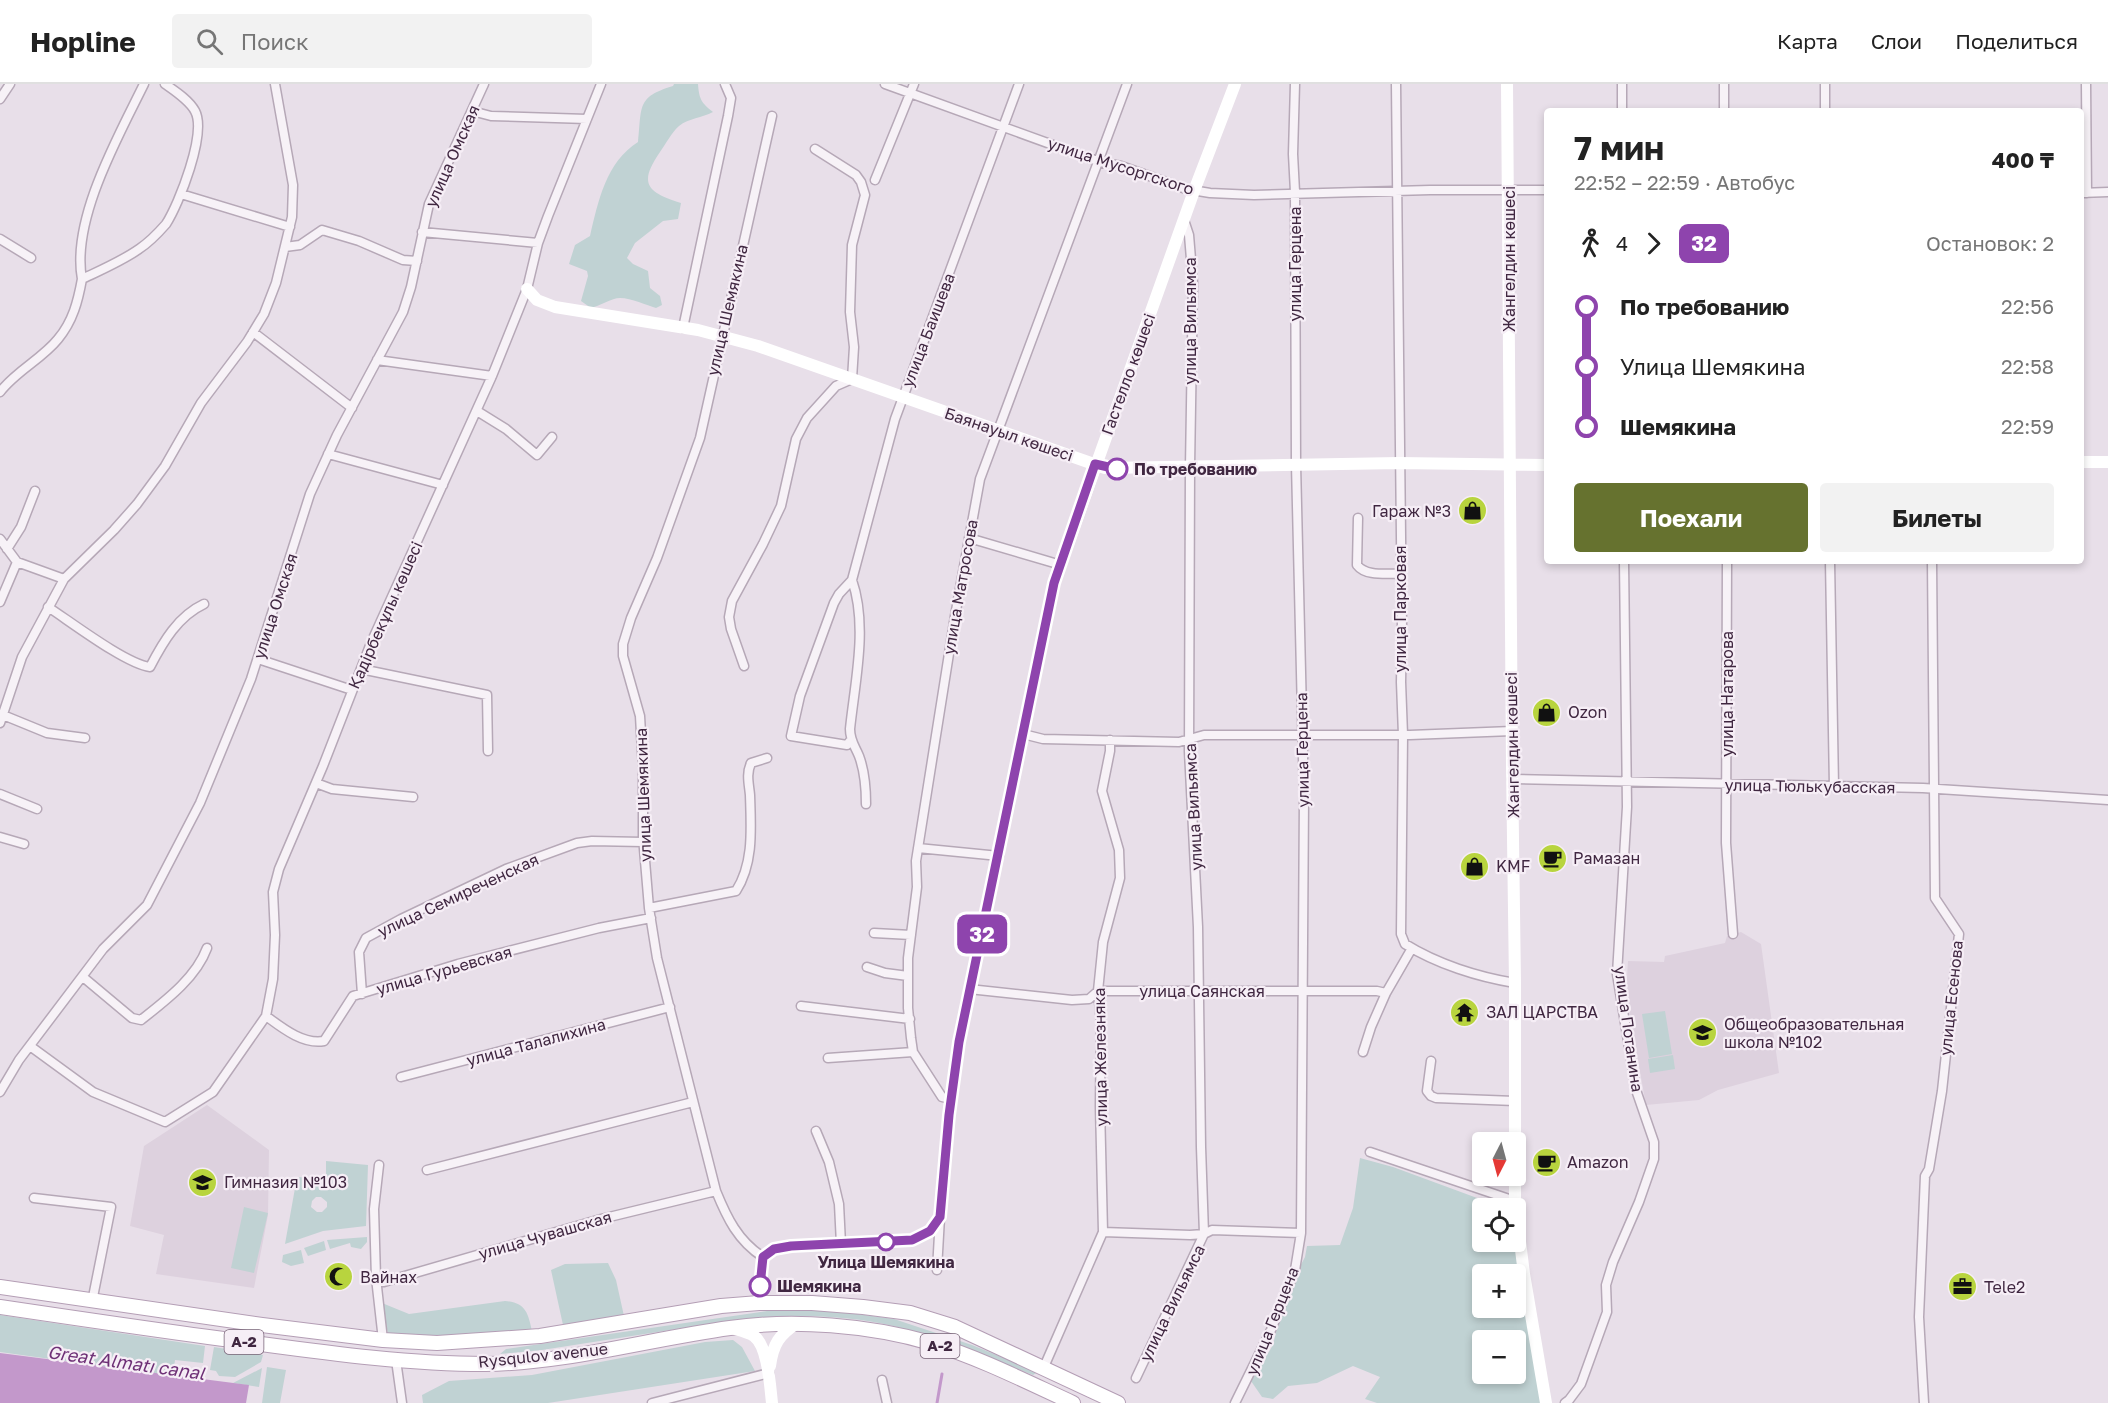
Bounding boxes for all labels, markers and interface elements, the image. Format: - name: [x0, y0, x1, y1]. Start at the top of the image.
- search box: [172, 14, 592, 68]
- text: Hopline: [30, 25, 136, 58]
- icon: search: [193, 25, 226, 58]
- text: Поиск: [241, 28, 309, 55]
- text: Карта: [1777, 28, 1838, 54]
- text: Слои: [1871, 28, 1922, 54]
- text: Поделиться: [1955, 28, 2078, 54]
- street label: улица Омская: [420, 102, 484, 210]
- text: 7 мин: [1574, 128, 1664, 167]
- street label: улица Мусоргского: [1045, 133, 1197, 199]
- text: 400 ₸: [1992, 146, 2054, 173]
- text: 22:52 – 22:59 · Автобус: [1574, 170, 1795, 194]
- street label: Жангелдин көшесі: [1499, 186, 1519, 332]
- street label: улица Герцена: [1285, 206, 1305, 322]
- icon: walk: [1574, 227, 1607, 260]
- icon: forward: [1637, 227, 1670, 260]
- text: 32: [1691, 230, 1717, 256]
- text: 4: [1616, 231, 1628, 255]
- text: Остановок: 2: [1926, 231, 2054, 255]
- street label: улица Шемякина: [702, 242, 752, 378]
- street label: улица Вильямса: [1180, 257, 1200, 385]
- street label: улица Баишева: [897, 270, 959, 390]
- text: По требованию: [1620, 293, 1789, 320]
- text: 22:56: [2001, 294, 2054, 318]
- street label: Гастелло көшесі: [1097, 310, 1159, 438]
- text: Улица Шемякина: [1620, 353, 1805, 380]
- text: 22:58: [2001, 354, 2054, 378]
- street label: Баянауыл көшесі: [942, 403, 1076, 465]
- text: Шемякина: [1620, 413, 1736, 440]
- text: 22:59: [2001, 414, 2054, 438]
- marker: По требованию: [1106, 458, 1128, 480]
- place label: По требованию: [1134, 459, 1258, 479]
- button: Поехали: [1574, 483, 1808, 552]
- button: Билеты: [1820, 483, 2054, 552]
- shop icon: Гараж №3: [1456, 495, 1488, 527]
- place label: Гараж №3: [1372, 501, 1451, 521]
- street label: улица Матросова: [938, 518, 982, 656]
- street label: Қадірбекұлы көшесі: [343, 538, 427, 692]
- street label: улица Парковая: [1390, 545, 1410, 673]
- street label: улица Омская: [248, 551, 302, 661]
- street label: улица Натарова: [1717, 631, 1737, 757]
- street label: Жангелдин көшесі: [1501, 672, 1523, 818]
- street label: улица Герцена: [1291, 692, 1313, 808]
- shop icon: Ozon: [1531, 696, 1563, 728]
- place label: Ozon: [1568, 702, 1607, 722]
- street label: улица Шемякина: [631, 728, 655, 862]
- street label: улица Вильямса: [1180, 743, 1206, 871]
- street label: улица Тюлькубасская: [1724, 775, 1896, 797]
- cafe icon: Рамазан: [1536, 842, 1568, 874]
- place label: Рамазан: [1573, 848, 1640, 868]
- street label: улица Семиреченская: [374, 849, 542, 941]
- shop icon: KMF: [1459, 850, 1491, 882]
- place label: KMF: [1496, 856, 1530, 876]
- line badge: 32: [955, 914, 1009, 954]
- text: 32: [969, 921, 995, 947]
- street label: улица Есенова: [1935, 939, 1967, 1057]
- street label: улица Гурьевская: [374, 941, 514, 999]
- street label: улица Потанина: [1610, 965, 1648, 1093]
- street label: улица Саянская: [1139, 981, 1265, 1001]
- street label: улица Железняка: [1089, 987, 1111, 1127]
- temple icon: ЗАЛ ЦАРСТВА: [1449, 996, 1481, 1028]
- place label: ЗАЛ ЦАРСТВА: [1486, 1002, 1598, 1022]
- street label: улица Талалихина: [464, 1014, 608, 1070]
- place label: Общеобразовательная школа №102: [1724, 1014, 1904, 1052]
- school or university icon: Общеобразовательная школа №102: [1687, 1017, 1719, 1049]
- north arrow: [1472, 1132, 1526, 1186]
- map controls: [1472, 1132, 1526, 1384]
- cafe icon: Amazon: [1530, 1146, 1562, 1178]
- place label: Amazon: [1567, 1152, 1629, 1172]
- school or university icon: Гимназия №103: [187, 1166, 219, 1198]
- place label: Гимназия №103: [224, 1172, 347, 1192]
- button: locate: [1472, 1198, 1526, 1252]
- street label: улица Чувашская: [476, 1206, 614, 1264]
- marker: Улица Шемякина: [877, 1233, 895, 1251]
- street label: улица Вильямса: [1135, 1241, 1209, 1365]
- place label: Улица Шемякина: [817, 1252, 955, 1272]
- mosque icon: Вайнах: [323, 1261, 355, 1293]
- street label: улица Герцена: [1241, 1264, 1303, 1378]
- button: +: [1472, 1264, 1526, 1318]
- place label: Вайнах: [360, 1267, 417, 1287]
- office icon: Tele2: [1947, 1271, 1979, 1303]
- marker: Шемякина: [749, 1275, 771, 1297]
- place label: Шемякина: [777, 1276, 861, 1296]
- place label: Tele2: [1984, 1277, 2025, 1297]
- road number: A-2: [224, 1330, 264, 1354]
- button: −: [1472, 1330, 1526, 1384]
- road number: A-2: [920, 1334, 960, 1358]
- street label: Rysqulov avenue: [477, 1338, 609, 1372]
- water label: Great Almatı canal: [46, 1340, 207, 1384]

